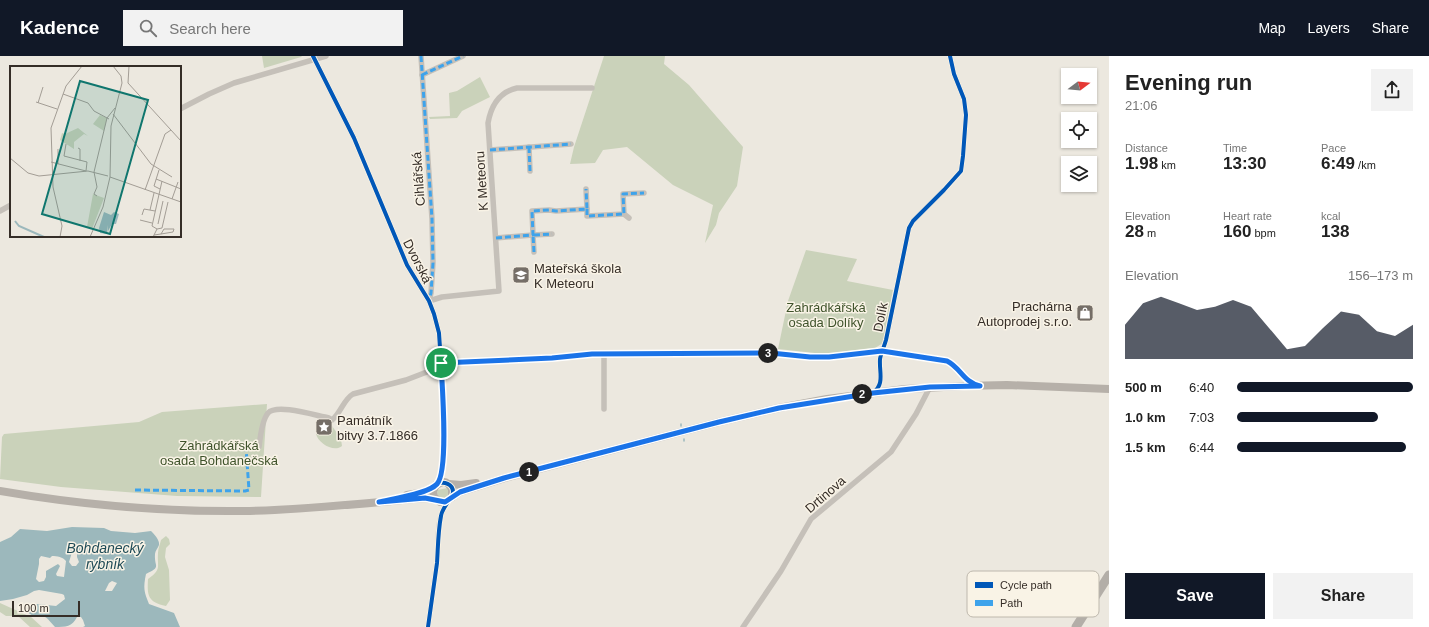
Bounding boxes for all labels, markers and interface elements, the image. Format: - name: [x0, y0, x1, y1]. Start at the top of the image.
- search box: [123, 10, 403, 46]
- text: Kadence: [20, 17, 99, 38]
- icon: search: [137, 17, 159, 39]
- text: Search here: [169, 20, 251, 37]
- text: Map: [1258, 20, 1286, 36]
- text: Layers: [1308, 20, 1350, 36]
- text: Share: [1372, 20, 1409, 36]
- inset map: [10, 66, 181, 237]
- north arrow: [1061, 68, 1097, 104]
- map controls: [1061, 68, 1097, 192]
- button: share: [1371, 69, 1413, 111]
- text: Evening run: [1125, 70, 1252, 95]
- text: 21:06: [1125, 98, 1158, 113]
- button: locate: [1061, 112, 1097, 148]
- text: Distance: [1125, 142, 1168, 154]
- text: Time: [1223, 142, 1247, 154]
- text: Pace: [1321, 142, 1346, 154]
- street label: Cihlářská: [409, 151, 428, 207]
- street label: K Meteoru: [472, 151, 491, 211]
- text: 1.98: [1125, 154, 1158, 173]
- text: 13:30: [1223, 154, 1266, 173]
- text: 6:49: [1321, 154, 1355, 173]
- button: layers: [1061, 156, 1097, 192]
- text: km: [1158, 159, 1176, 171]
- text: /km: [1355, 159, 1376, 171]
- text: Elevation: [1125, 210, 1170, 222]
- text: Heart rate: [1223, 210, 1272, 222]
- text: kcal: [1321, 210, 1341, 222]
- text: 28: [1125, 222, 1144, 241]
- text: 160: [1223, 222, 1251, 241]
- text: 138: [1321, 222, 1349, 241]
- text: m: [1144, 227, 1156, 239]
- text: bpm: [1251, 227, 1276, 239]
- street label: Dvorská: [400, 237, 435, 287]
- place label: Mateřská škola K Meteoru: [534, 261, 622, 291]
- school or university icon: Mateřská škola K Meteoru: [511, 265, 531, 285]
- text: Elevation: [1125, 268, 1178, 283]
- text: 156–173 m: [1348, 268, 1413, 283]
- place label: Prachárna Autoprodej s.r.o.: [977, 299, 1073, 329]
- park label: Zahrádkářská osada Dolíky: [786, 300, 867, 330]
- street label: Dolík: [870, 301, 891, 333]
- shop icon: Prachárna Autoprodej s.r.o.: [1075, 303, 1095, 323]
- pin: 3: [758, 343, 778, 363]
- pin: [424, 346, 458, 380]
- text: 3: [765, 347, 771, 359]
- icon: arrive: [430, 352, 452, 374]
- text: 500 m: [1125, 380, 1162, 395]
- text: 6:40: [1189, 380, 1214, 395]
- pin: 2: [852, 384, 872, 404]
- text: 2: [859, 388, 865, 400]
- text: 1.0 km: [1125, 410, 1165, 425]
- text: 7:03: [1189, 410, 1214, 425]
- place label: Památník bitvy 3.7.1866: [337, 413, 418, 443]
- place icon: Památník bitvy 3.7.1866: [314, 417, 334, 437]
- park label: Zahrádkářská osada Bohdanečská: [160, 438, 279, 468]
- text: 1.5 km: [1125, 440, 1165, 455]
- text: 6:44: [1189, 440, 1214, 455]
- pin: 1: [519, 462, 539, 482]
- text: 1: [526, 466, 532, 478]
- street label: Drtinova: [802, 472, 849, 516]
- water label: Bohdanecký rybník: [66, 540, 145, 572]
- legend: [967, 571, 1099, 617]
- button: Save: [1125, 573, 1265, 619]
- button: Share: [1273, 573, 1413, 619]
- text: Cycle path: [1000, 579, 1052, 591]
- text: Path: [1000, 597, 1023, 609]
- scale bar: [12, 599, 80, 618]
- text: 100 m: [18, 602, 49, 614]

